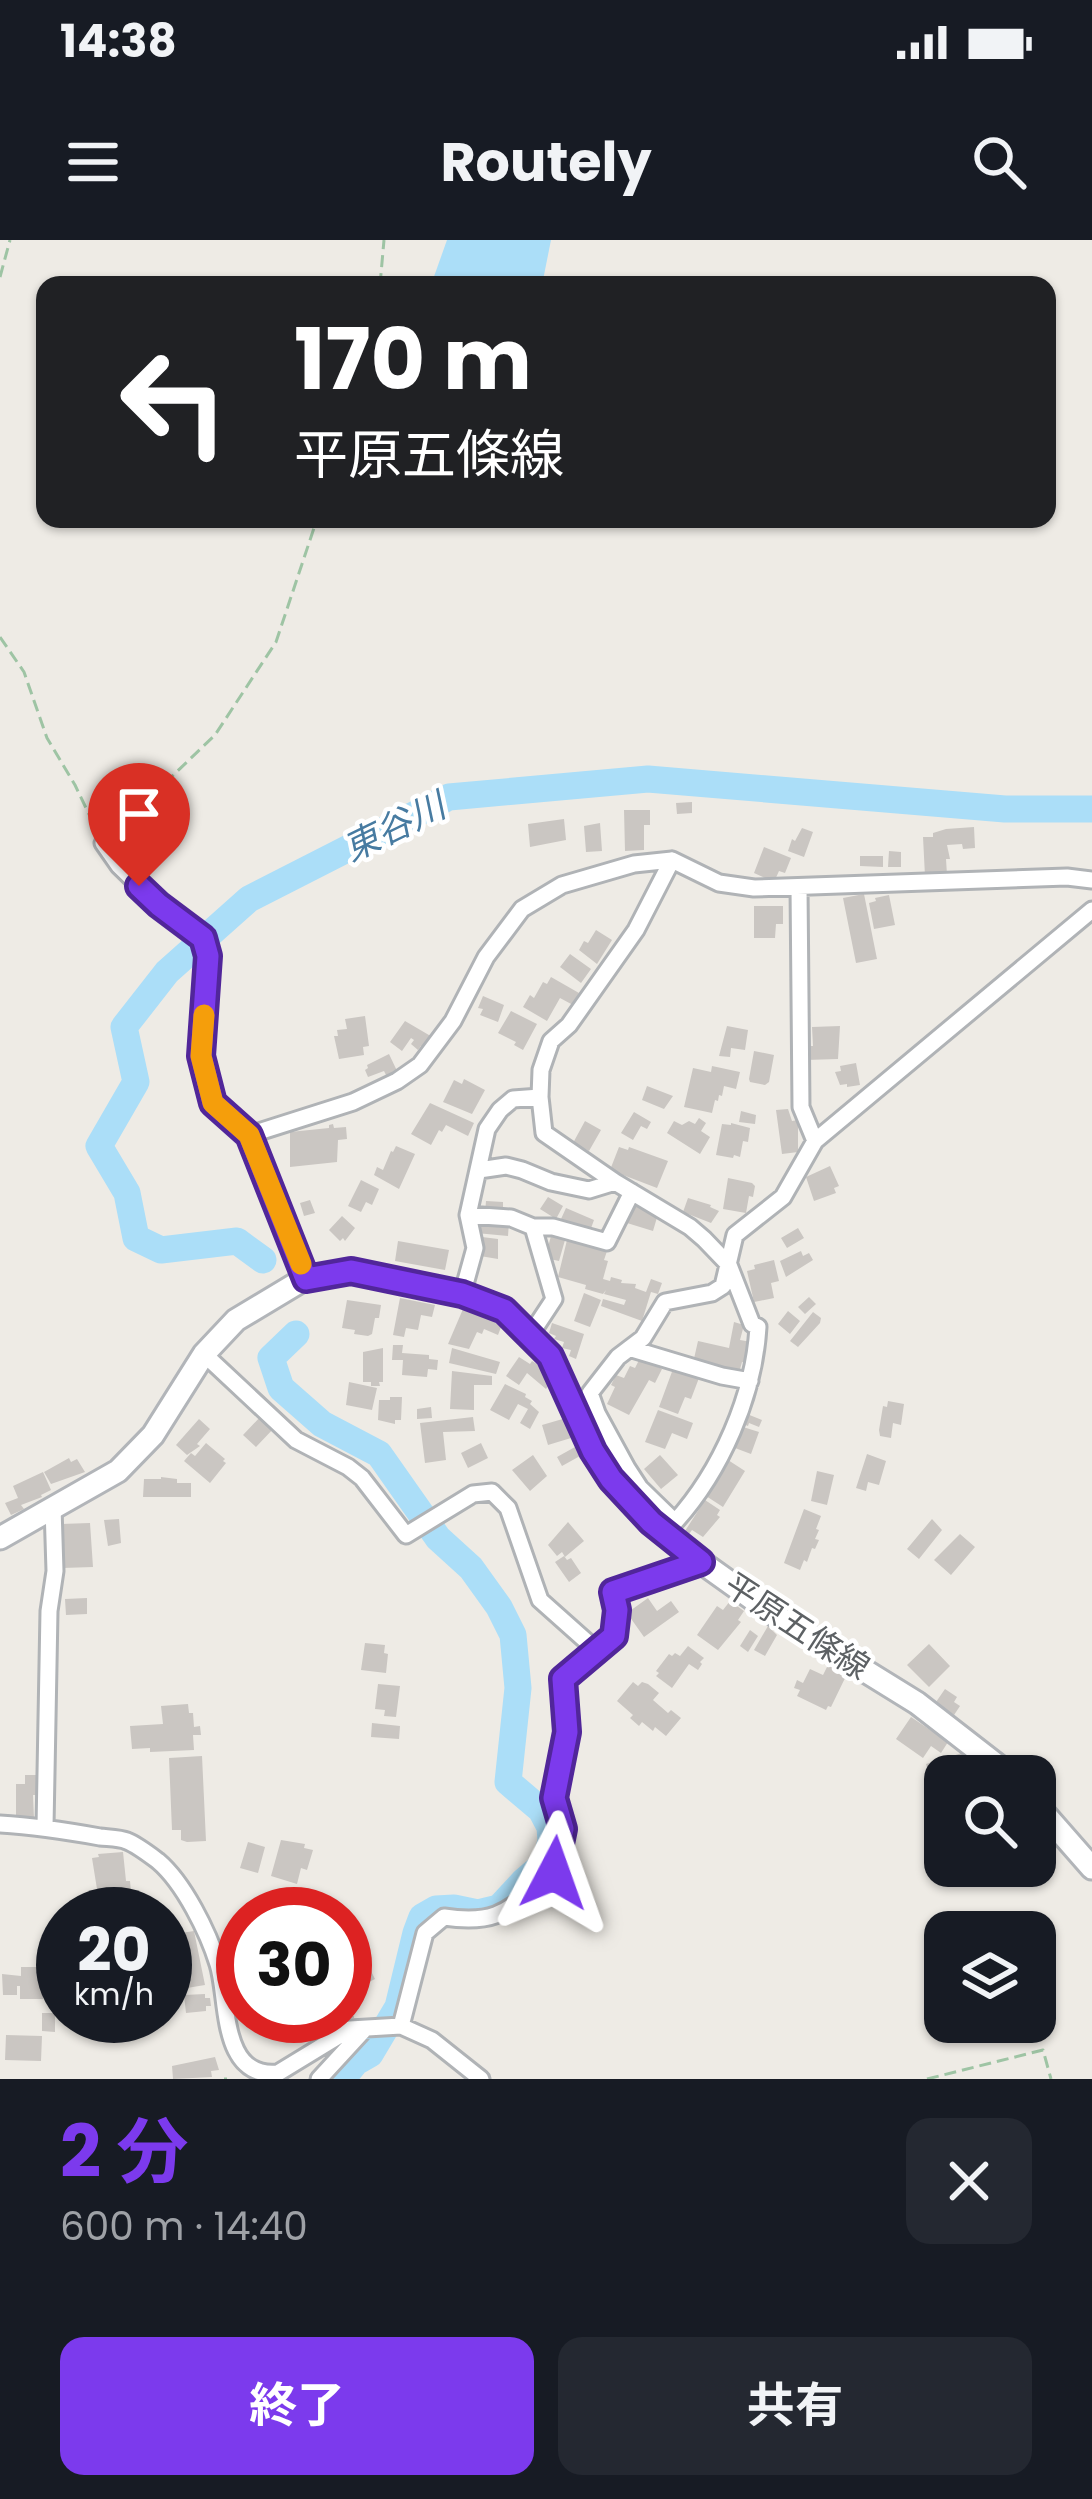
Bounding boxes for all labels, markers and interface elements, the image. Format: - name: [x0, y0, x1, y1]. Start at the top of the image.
- text: 14:38: [60, 10, 177, 73]
- text: Routely: [440, 124, 652, 200]
- icon: menu: [60, 129, 126, 195]
- icon: search: [966, 129, 1032, 195]
- text: 170 m: [294, 301, 532, 418]
- icon: left: [96, 324, 252, 480]
- text: 平原五條線: [294, 417, 564, 493]
- pin: [88, 763, 190, 886]
- water label: 東谷川: [334, 779, 457, 874]
- icon: arrive: [106, 781, 172, 847]
- street label: 平原五條線: [715, 1561, 879, 1691]
- map controls: [924, 1755, 1056, 2043]
- button: search: [924, 1755, 1056, 1887]
- position arrow: [491, 1810, 617, 1936]
- speed limit sign: 30: [216, 1887, 372, 2043]
- text: 20: [77, 1908, 151, 1992]
- button: layers: [924, 1911, 1056, 2043]
- text: km/h: [74, 1973, 154, 2016]
- text: 2 分: [60, 2101, 188, 2202]
- button: close: [906, 2118, 1032, 2244]
- text: 600 m · 14:40: [60, 2199, 308, 2254]
- button: 終了: [60, 2337, 534, 2475]
- button: 共有: [558, 2337, 1032, 2475]

